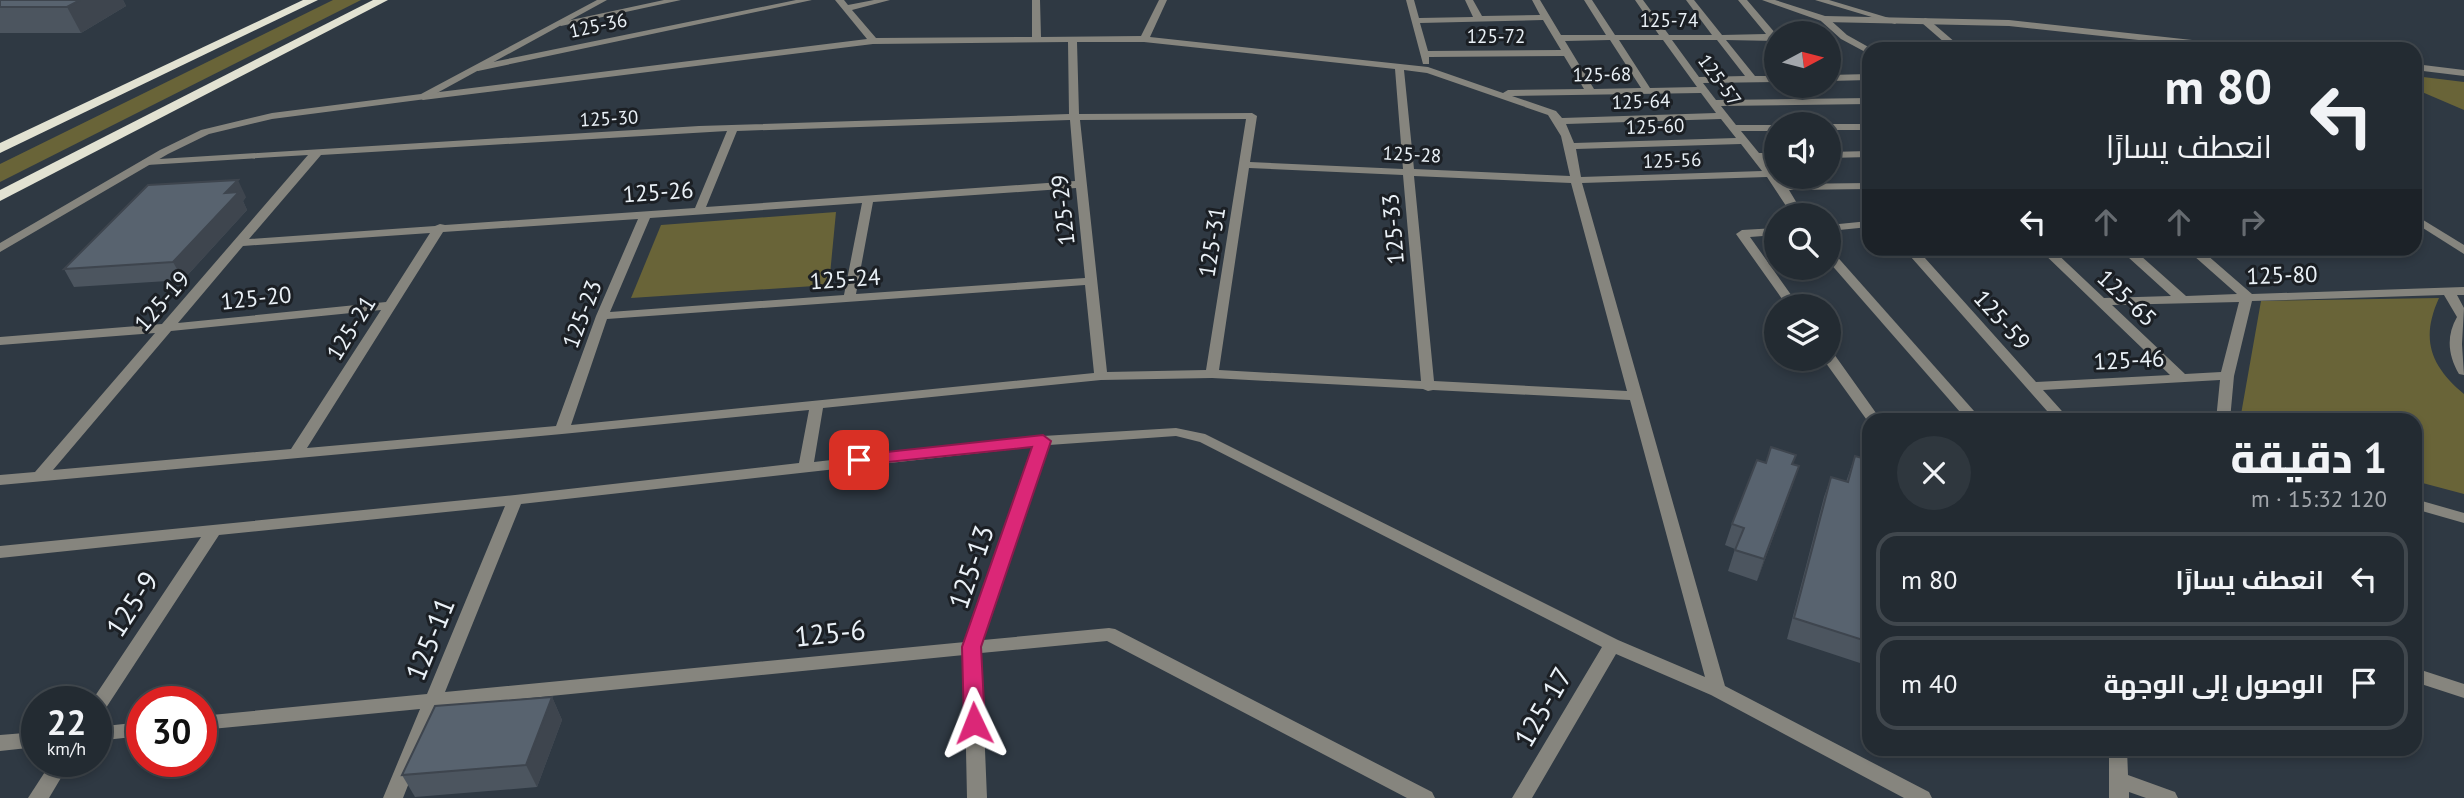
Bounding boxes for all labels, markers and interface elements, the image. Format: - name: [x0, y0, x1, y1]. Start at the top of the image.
- street label: 125-36: [567, 7, 629, 43]
- street label: 125-74: [1640, 8, 1698, 32]
- north arrow: [1764, 21, 1841, 98]
- map controls: [1764, 21, 1841, 371]
- street label: 125-72: [1467, 24, 1525, 48]
- street label: 125-57: [1693, 49, 1747, 111]
- text: 80 m: [2165, 54, 2272, 118]
- street label: 125-68: [1572, 61, 1632, 87]
- icon: left: [2296, 70, 2387, 161]
- street label: 125-64: [1611, 88, 1671, 114]
- street label: 125-30: [579, 104, 639, 132]
- button: sound: [1764, 112, 1841, 189]
- street label: 125-60: [1625, 113, 1685, 139]
- text: انعطف يسارًا: [2106, 125, 2272, 167]
- street label: 125-28: [1382, 140, 1442, 168]
- street label: 125-56: [1642, 147, 1702, 173]
- street label: 125-29: [1044, 173, 1081, 247]
- street label: 125-26: [622, 175, 694, 208]
- street label: 125-33: [1375, 192, 1410, 266]
- button: search: [1764, 203, 1841, 280]
- icon: left: [2014, 203, 2052, 241]
- icon: ahead: [2087, 203, 2125, 241]
- icon: ahead: [2160, 203, 2198, 241]
- icon: right: [2233, 203, 2271, 241]
- street label: 125-31: [1192, 205, 1231, 279]
- street label: 125-80: [2246, 259, 2318, 290]
- street label: 125-24: [809, 262, 882, 295]
- street label: 125-65: [2092, 263, 2163, 332]
- street label: 125-19: [127, 264, 196, 337]
- street label: 125-23: [555, 275, 608, 352]
- street label: 125-20: [219, 279, 293, 316]
- street label: 125-59: [1968, 284, 2037, 356]
- street label: 125-21: [319, 290, 382, 366]
- button: layers: [1764, 294, 1841, 371]
- street label: 125-46: [2093, 343, 2165, 376]
- pin: [829, 430, 889, 490]
- text: 1 دقيقة: [2231, 430, 2387, 485]
- button: close: [1897, 436, 1971, 510]
- icon: arrive: [840, 441, 878, 479]
- text: 120 m · 15:32: [2251, 484, 2387, 513]
- street label: 125-13: [939, 520, 1002, 614]
- icon: left: [2345, 560, 2383, 598]
- text: 80 m: [1901, 563, 1957, 596]
- text: انعطف يسارًا: [2176, 563, 2324, 596]
- street label: 125-9: [97, 564, 166, 644]
- street label: 125-11: [396, 592, 463, 686]
- street label: 125-6: [793, 610, 867, 655]
- street label: 125-17: [1505, 660, 1580, 753]
- icon: arrive: [2345, 664, 2383, 702]
- text: 40 m: [1901, 667, 1957, 700]
- text: الوصول إلى الوجهة: [2104, 667, 2324, 700]
- speed limit sign: 30: [126, 686, 217, 777]
- position arrow: [937, 686, 1011, 760]
- text: 22: [47, 699, 86, 745]
- text: km/h: [47, 737, 86, 760]

